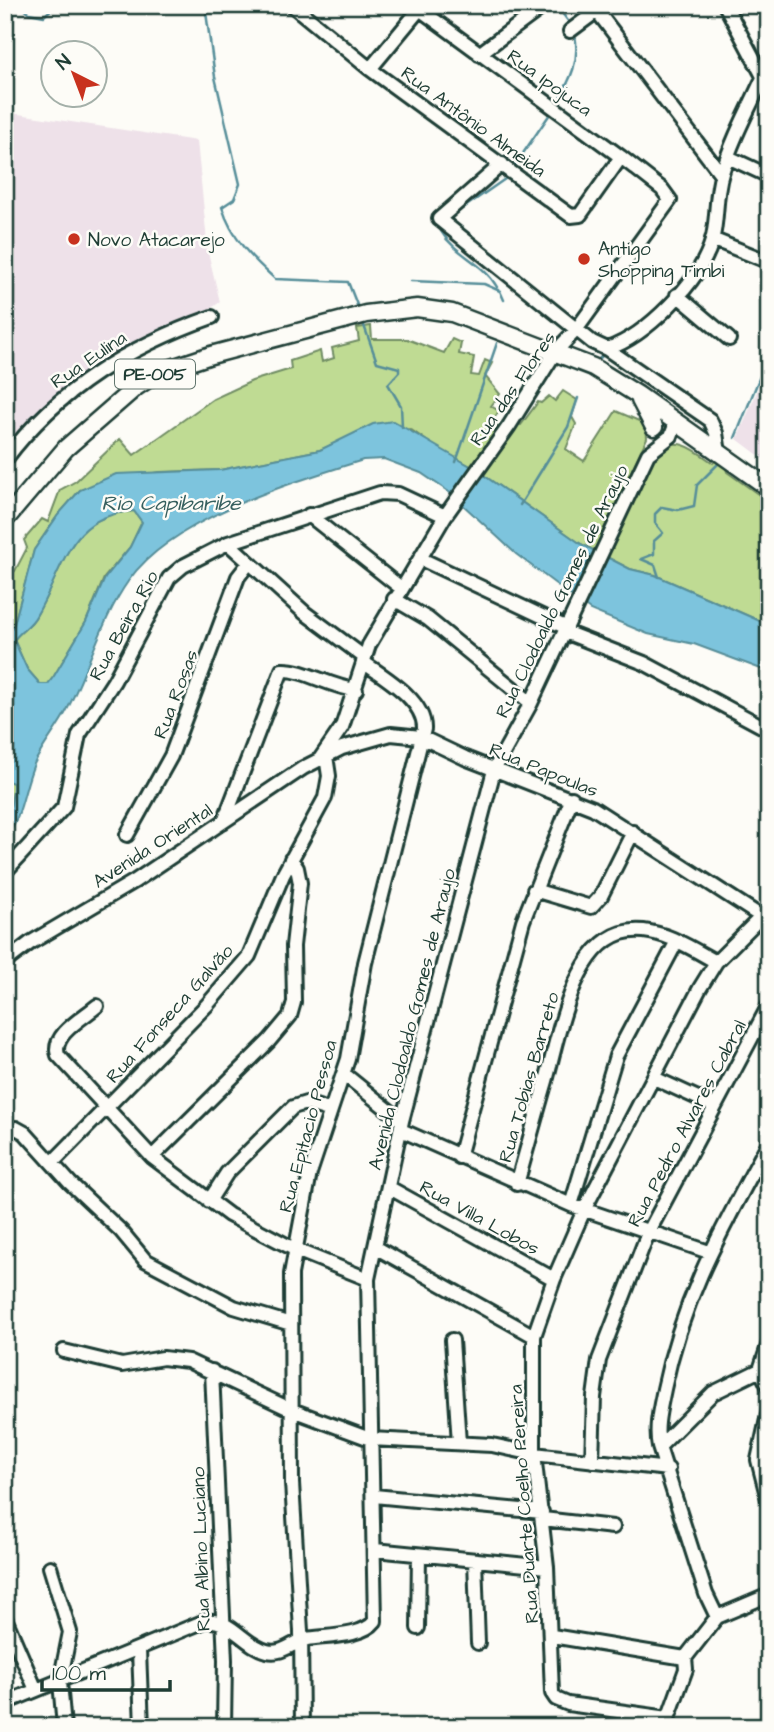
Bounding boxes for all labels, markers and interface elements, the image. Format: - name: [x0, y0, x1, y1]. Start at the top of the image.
- north arrow: [38, 38, 108, 108]
- street label: Rua Ipojuca: [501, 43, 597, 124]
- text: N: [50, 48, 77, 77]
- street label: Rua Antônio Almeida: [395, 60, 552, 184]
- place label: Novo Atacarejo: [88, 227, 225, 254]
- marker: Novo Atacarejo: [66, 231, 82, 247]
- place label: Antigo Shopping Timbi: [598, 236, 724, 286]
- marker: Antigo Shopping Timbi: [576, 251, 592, 267]
- street label: Rua Eulina: [45, 325, 132, 396]
- street label: Rua das Flores: [464, 326, 563, 452]
- road number: PE-005: [115, 360, 195, 388]
- street label: Rua Clodoaldo Gomes de Araujo: [489, 460, 636, 723]
- water label: Rio Capibaribe: [101, 489, 242, 518]
- street label: Rua Beira Rio: [83, 566, 166, 686]
- street label: Rua Rosas: [147, 646, 206, 743]
- street label: Rua Papoulas: [485, 736, 602, 805]
- street label: Avenida Oriental: [88, 797, 218, 895]
- street label: Avenida Clodoaldo Gomes de Araujo: [362, 866, 463, 1173]
- street label: Rua Fonseca Galvão: [100, 938, 240, 1090]
- street label: Rua Tobias Barreto: [492, 989, 567, 1166]
- street label: Rua Pedro Alvares Cabral: [621, 1015, 753, 1232]
- street label: Rua Epitacio Pessoa: [272, 1037, 345, 1216]
- street label: Rua Villa Lobos: [414, 1174, 544, 1262]
- street label: Rua Duarte Coelho Pereira: [503, 1383, 546, 1624]
- street label: Rua Albino Luciano: [185, 1466, 218, 1632]
- scale bar: [42, 1648, 170, 1692]
- text: 100 m: [52, 1659, 107, 1688]

